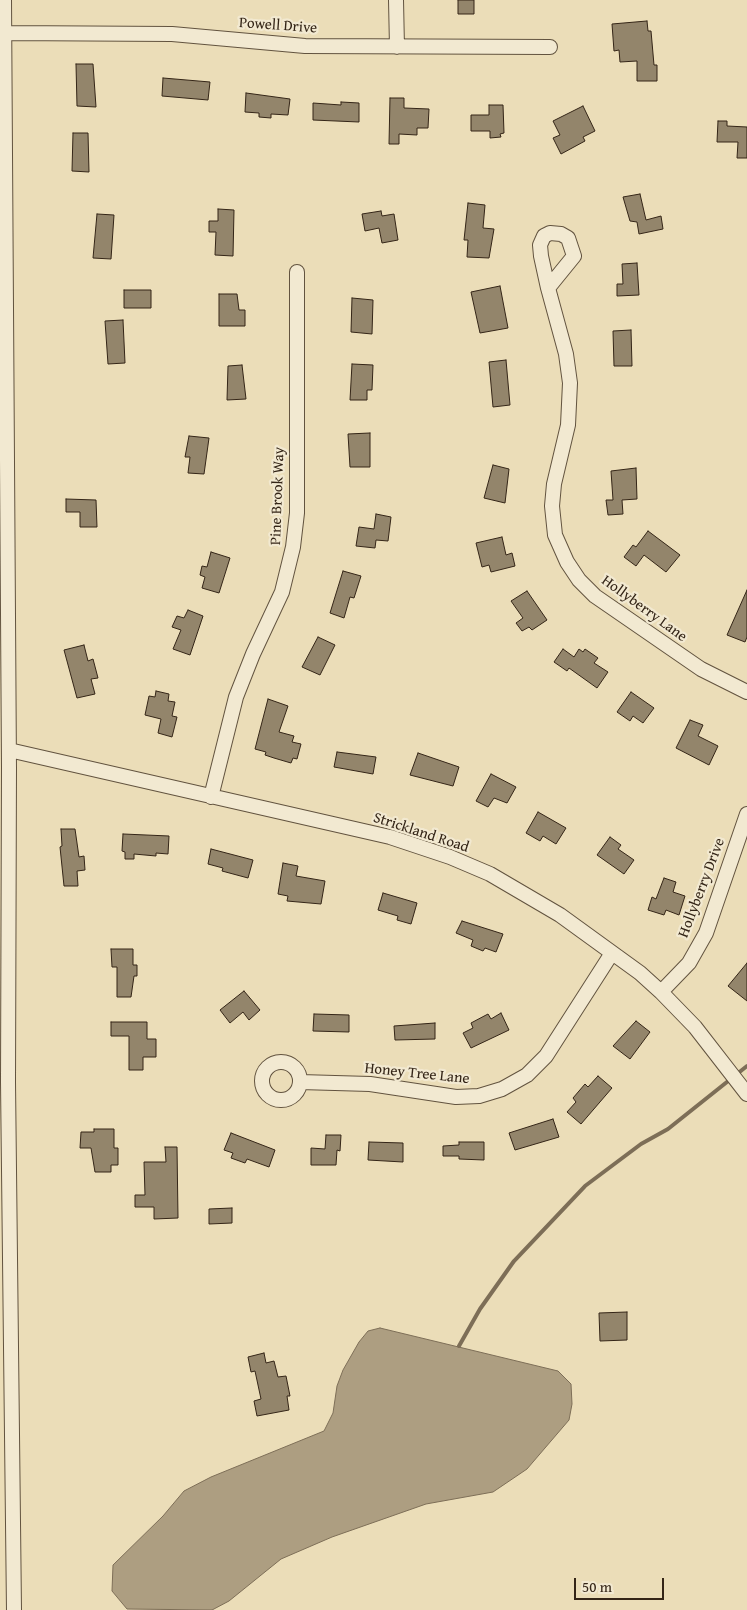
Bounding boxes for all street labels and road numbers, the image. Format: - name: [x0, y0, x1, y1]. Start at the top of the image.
- street label: Powell Drive: [238, 14, 318, 38]
- street label: Pine Brook Way: [267, 446, 289, 546]
- street label: Hollyberry Lane: [598, 572, 690, 646]
- street label: Strickland Road: [371, 809, 471, 857]
- street label: Hollyberry Drive: [675, 836, 729, 940]
- street label: Honey Tree Lane: [364, 1060, 470, 1088]

